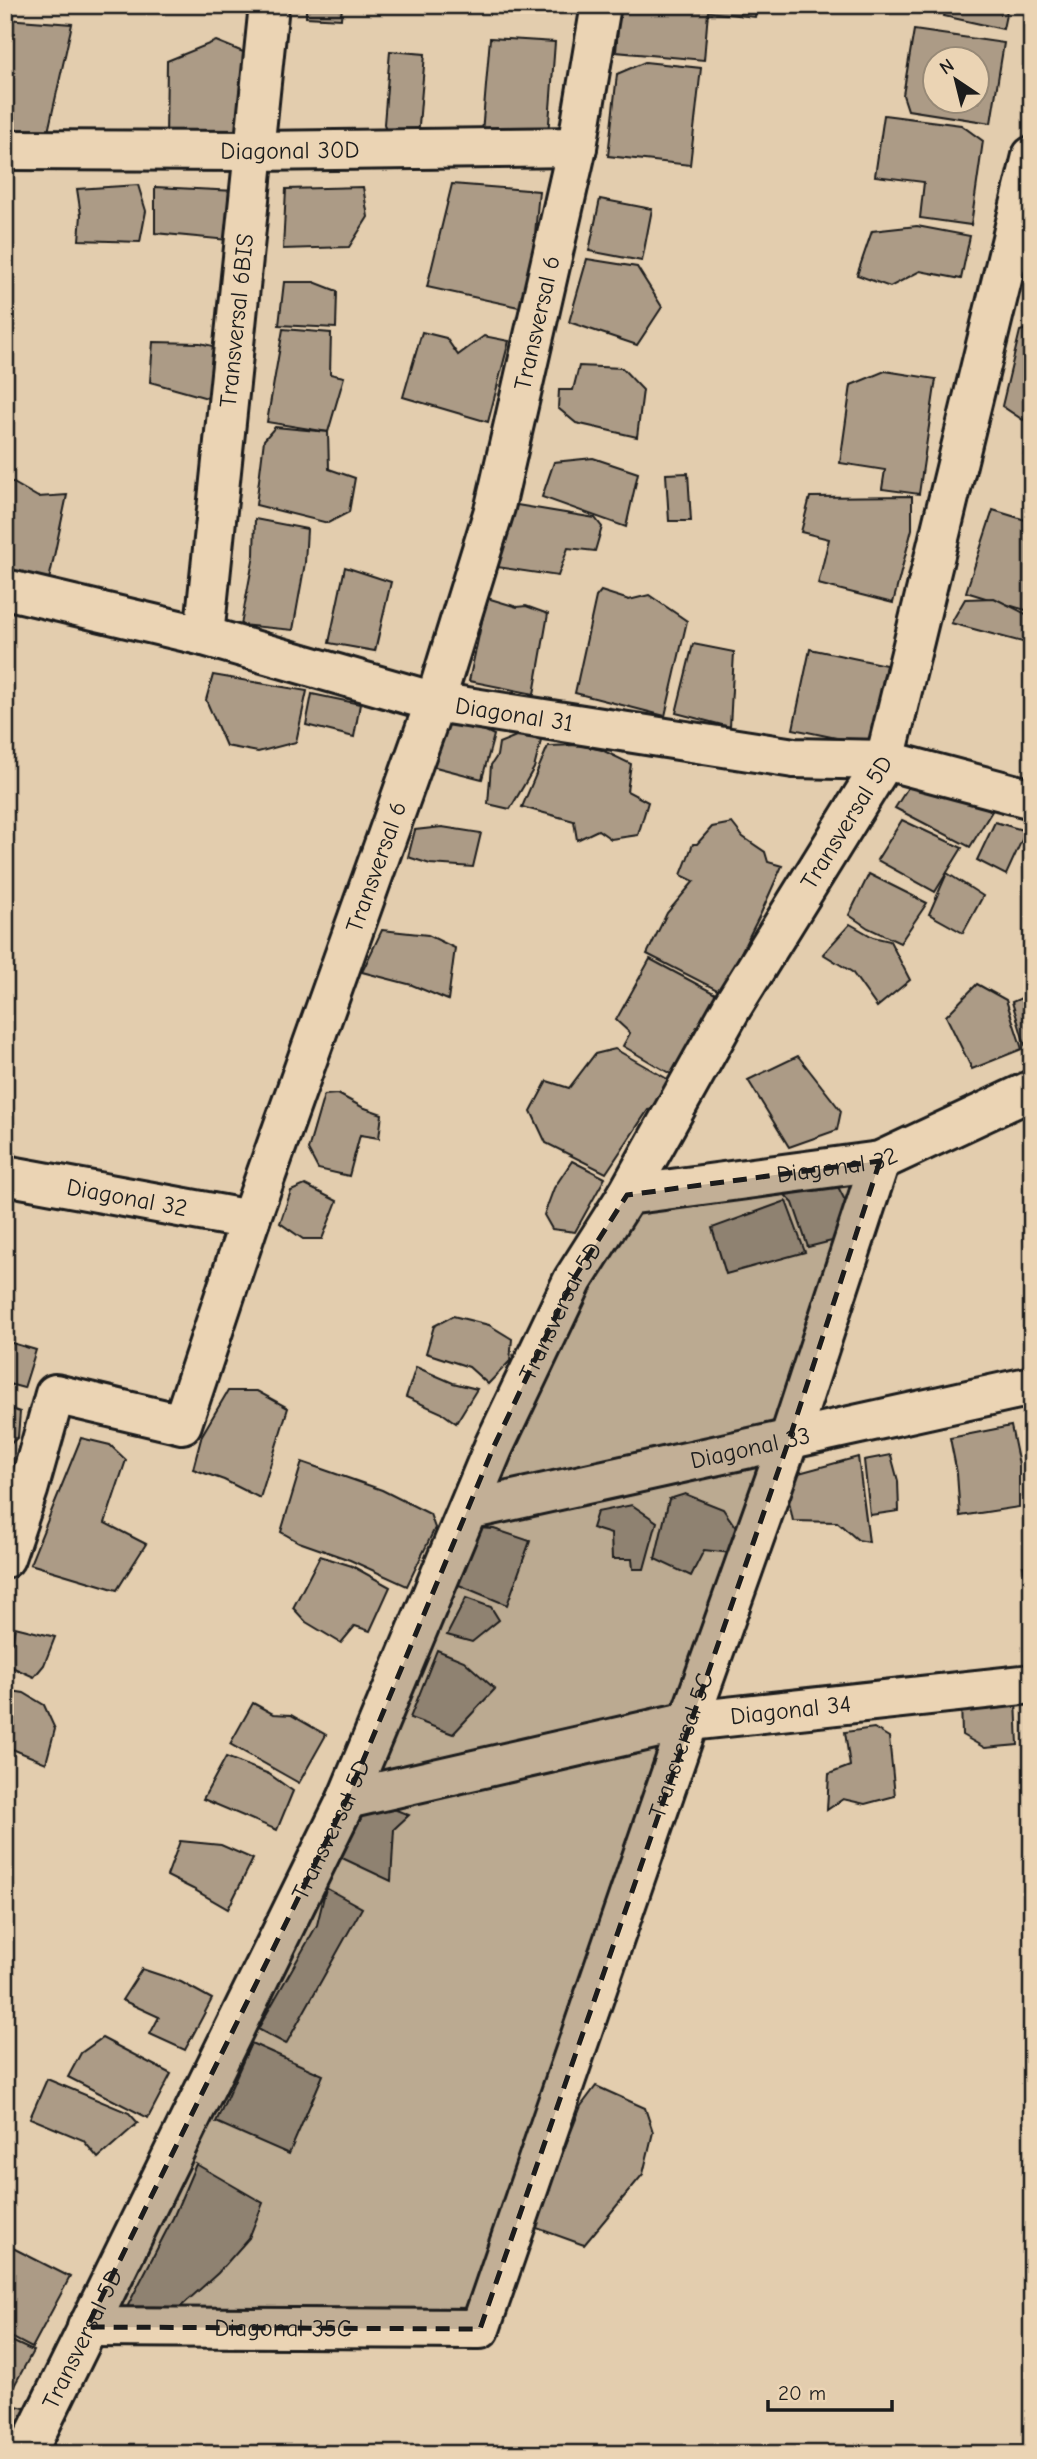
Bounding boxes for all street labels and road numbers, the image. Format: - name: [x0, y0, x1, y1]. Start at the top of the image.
- street label: Diagonal 30D: [220, 136, 360, 165]
- street label: Transversal 6BIS: [214, 232, 259, 409]
- street label: Transversal 6: [508, 253, 566, 393]
- street label: Diagonal 31: [453, 691, 575, 737]
- street label: Transversal 5D: [794, 750, 898, 894]
- street label: Transversal 6: [340, 798, 412, 936]
- street label: Diagonal 32: [775, 1141, 902, 1189]
- street label: Diagonal 32: [64, 1173, 190, 1222]
- street label: Transversal 5D: [513, 1237, 608, 1385]
- street label: Diagonal 33: [688, 1421, 813, 1475]
- street label: Transversal 5C: [643, 1669, 719, 1822]
- street label: Diagonal 34: [729, 1690, 852, 1730]
- street label: Transversal 5D: [286, 1755, 376, 1904]
- street label: Transversal 5D: [36, 2265, 128, 2414]
- street label: Diagonal 35C: [214, 2314, 352, 2342]

